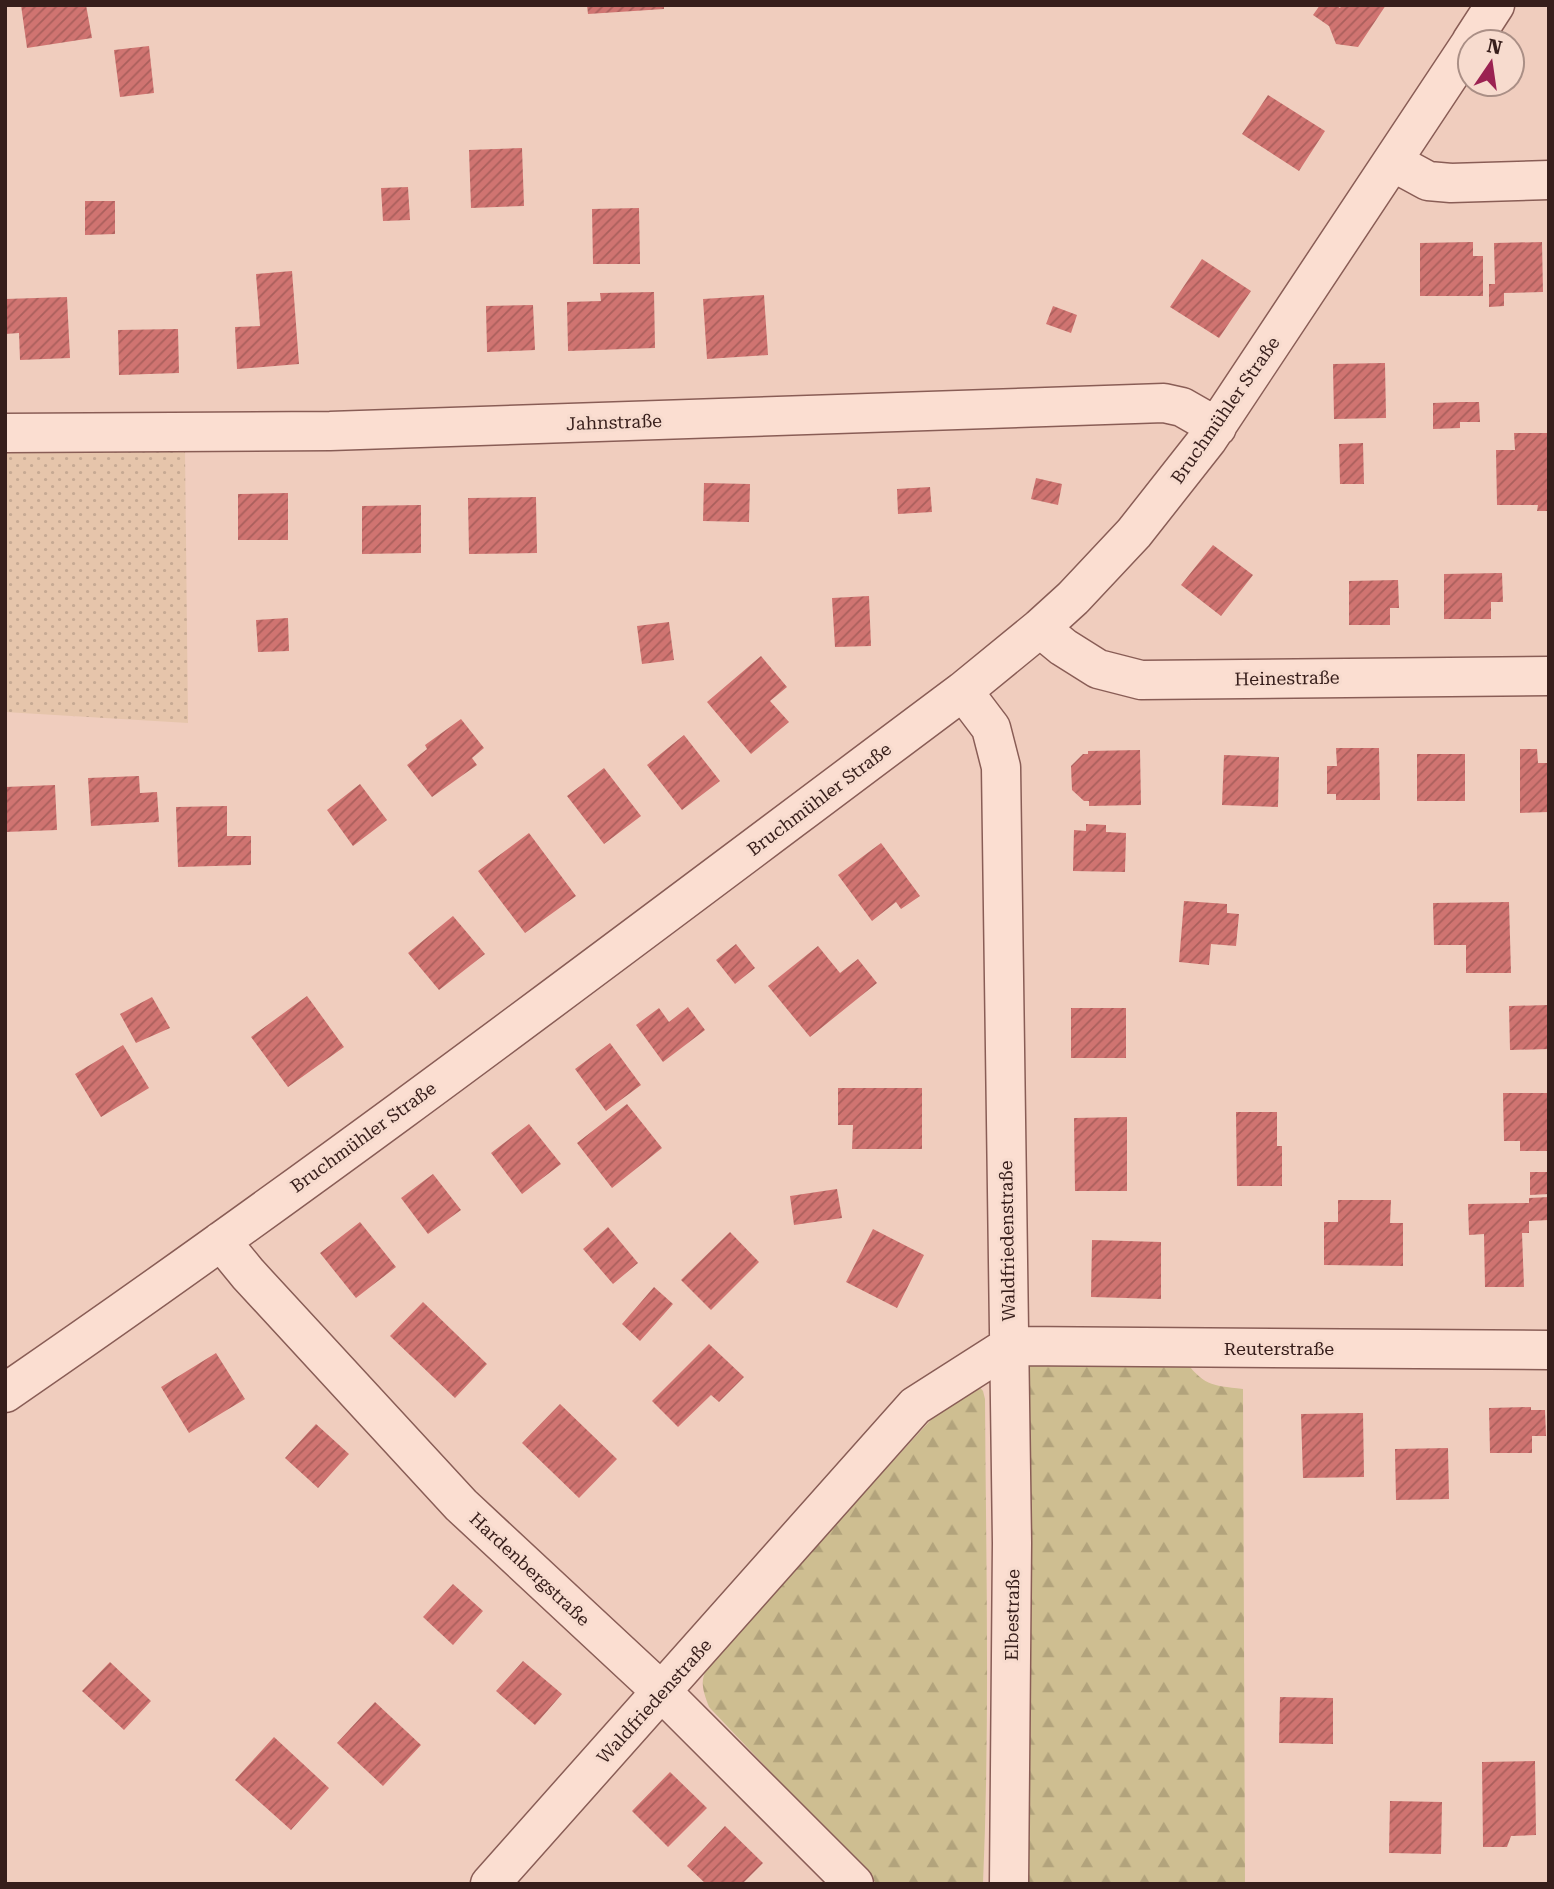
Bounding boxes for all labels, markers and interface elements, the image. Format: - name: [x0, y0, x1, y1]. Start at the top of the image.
- north arrow: [1456, 28, 1526, 98]
- text: N: [1485, 34, 1505, 60]
- street label: Bruchmühler Straße: [1166, 332, 1284, 487]
- street label: Jahnstraße: [566, 410, 662, 434]
- street label: Heinestraße: [1234, 667, 1340, 689]
- street label: Bruchmühler Straße: [743, 738, 895, 860]
- street label: Bruchmühler Straße: [286, 1077, 440, 1197]
- street label: Waldfriedenstraße: [995, 1160, 1019, 1322]
- street label: Reuterstraße: [1224, 1338, 1334, 1359]
- street label: Hardenbergstraße: [466, 1508, 595, 1630]
- street label: Elbestraße: [1001, 1569, 1023, 1661]
- street label: Waldfriedenstraße: [592, 1634, 716, 1768]

